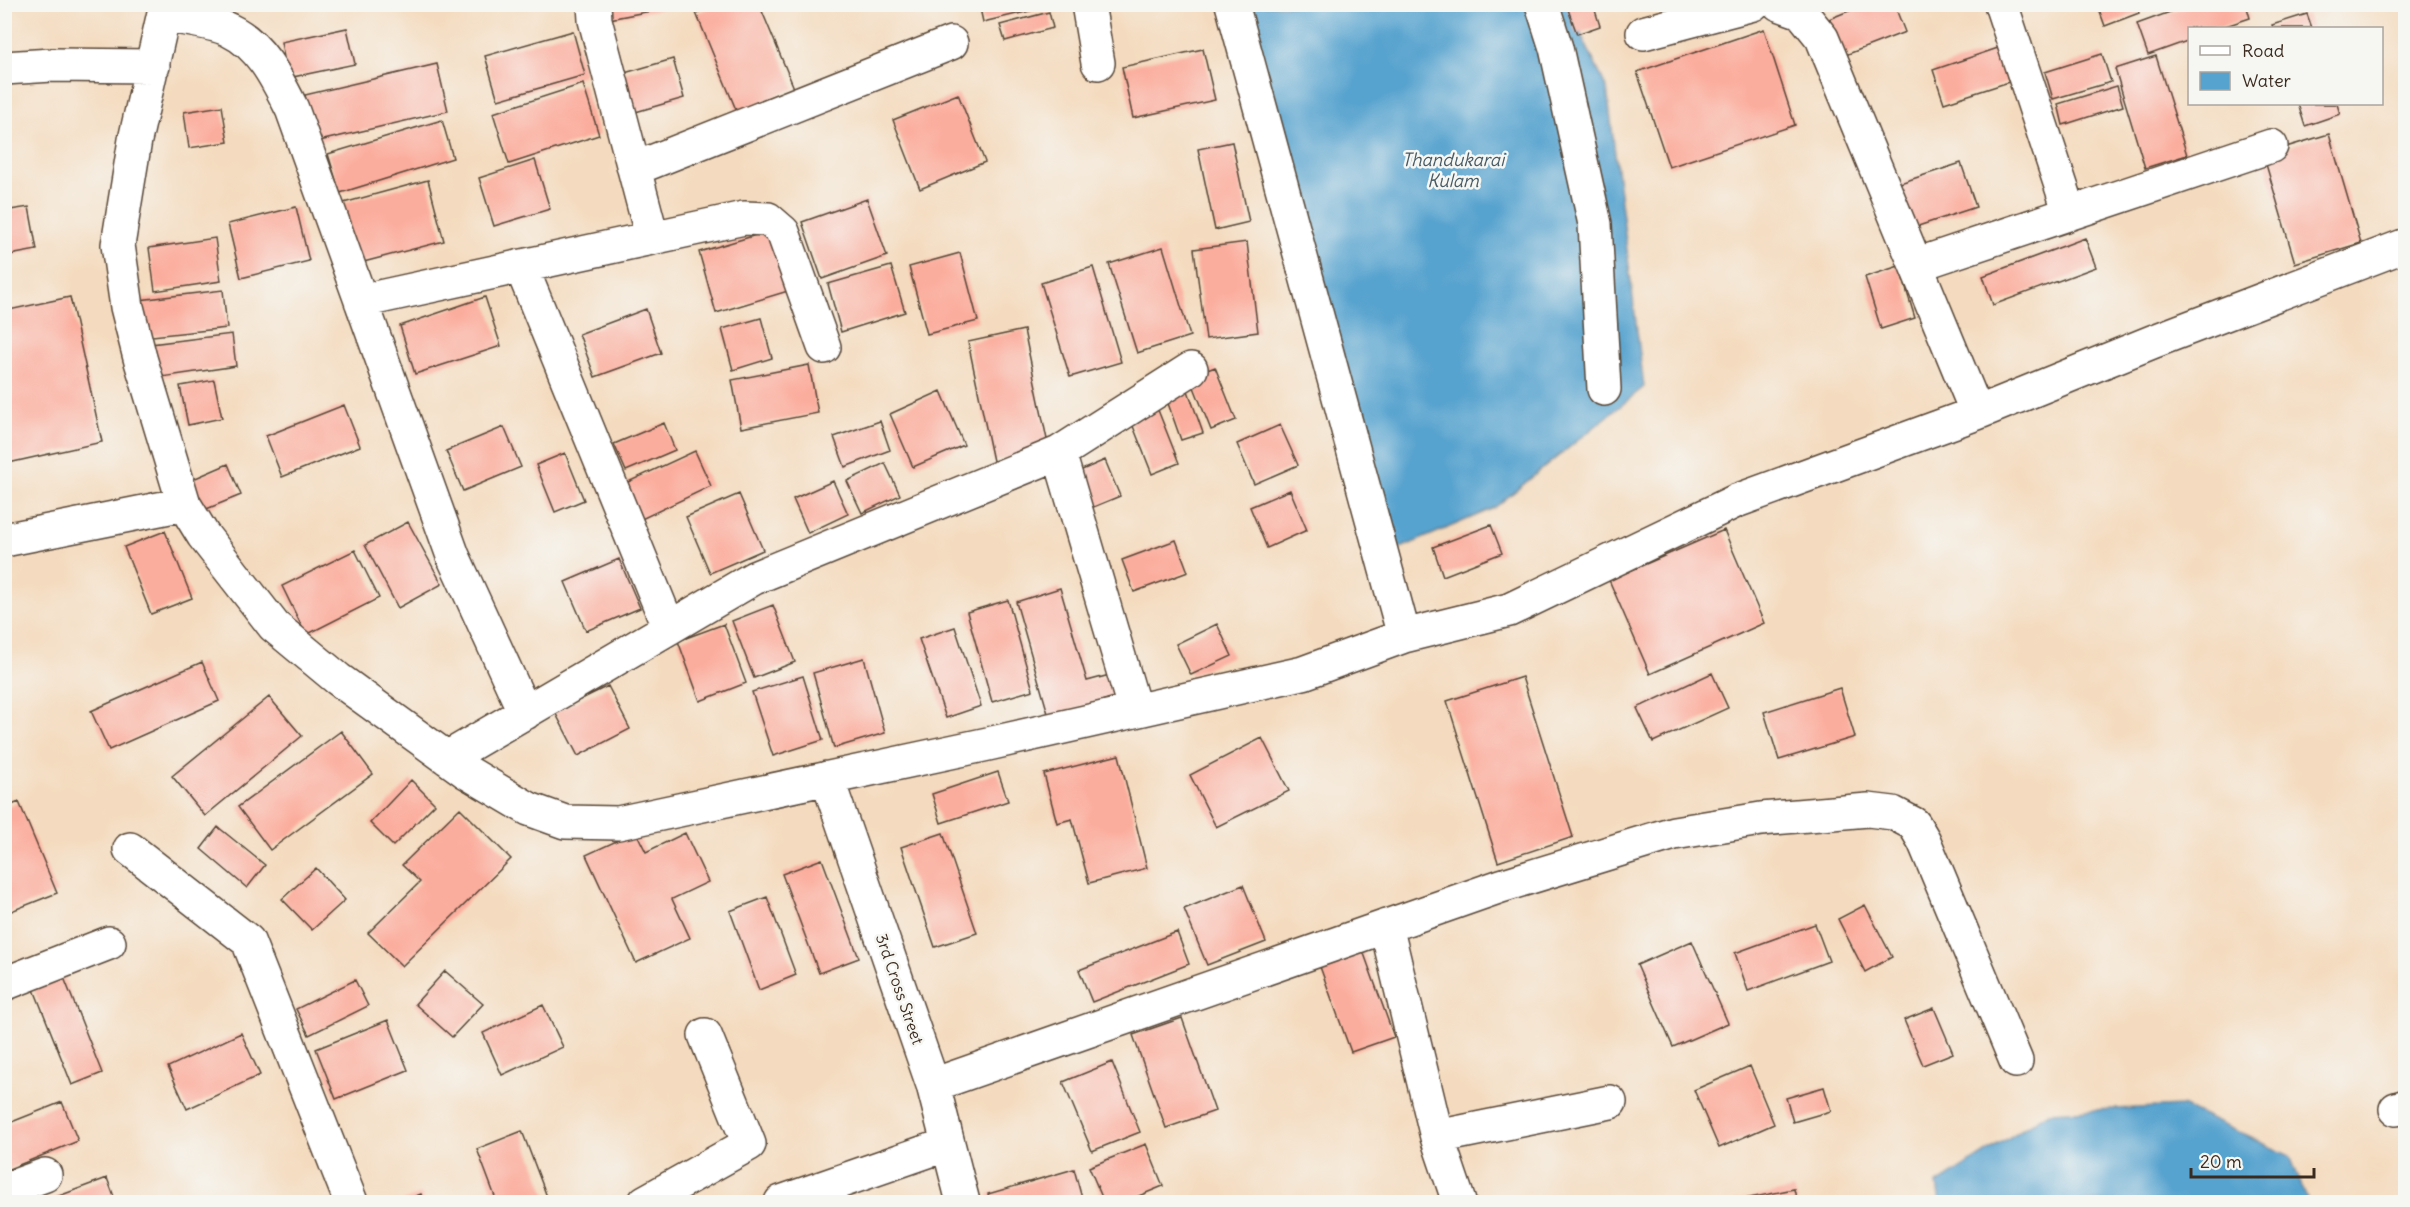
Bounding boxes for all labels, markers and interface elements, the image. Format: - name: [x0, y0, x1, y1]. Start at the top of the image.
- legend: [2188, 27, 2383, 105]
- text: Road: [2242, 39, 2285, 62]
- text: Water: [2242, 69, 2292, 92]
- water label: Thandukarai Kulam: [1402, 148, 1506, 192]
- street label: 3rd Cross Street: [872, 931, 928, 1047]
- scale bar: [2191, 1141, 2314, 1179]
- text: 20 m: [2200, 1150, 2242, 1173]

